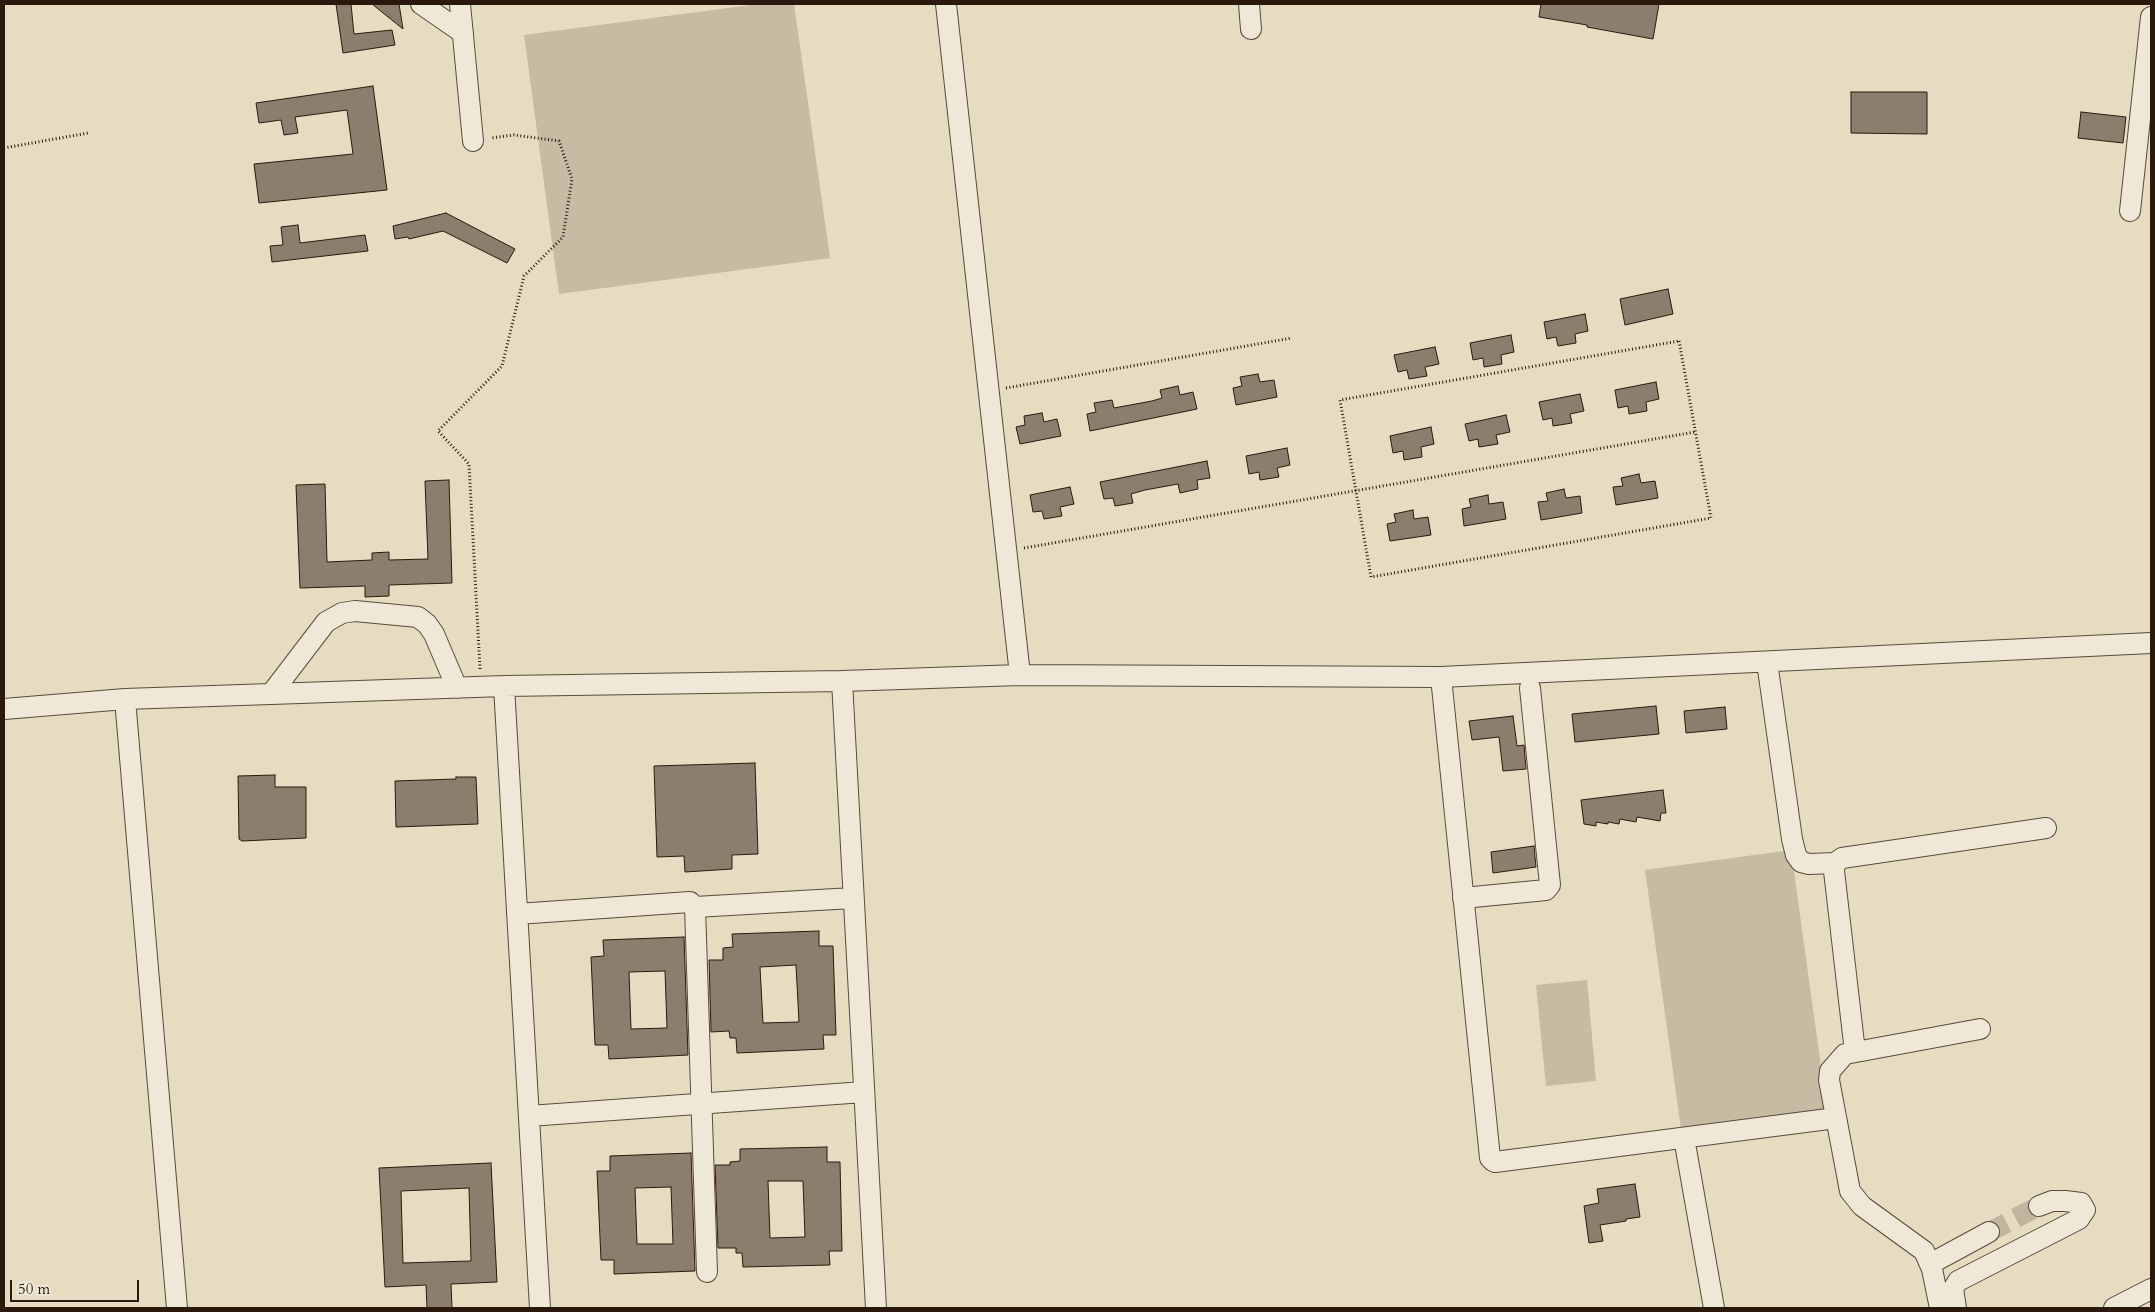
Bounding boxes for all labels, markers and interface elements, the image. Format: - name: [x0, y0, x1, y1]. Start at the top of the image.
- scale bar: [12, 1270, 141, 1302]
- text: 50 m: [18, 1279, 50, 1299]

